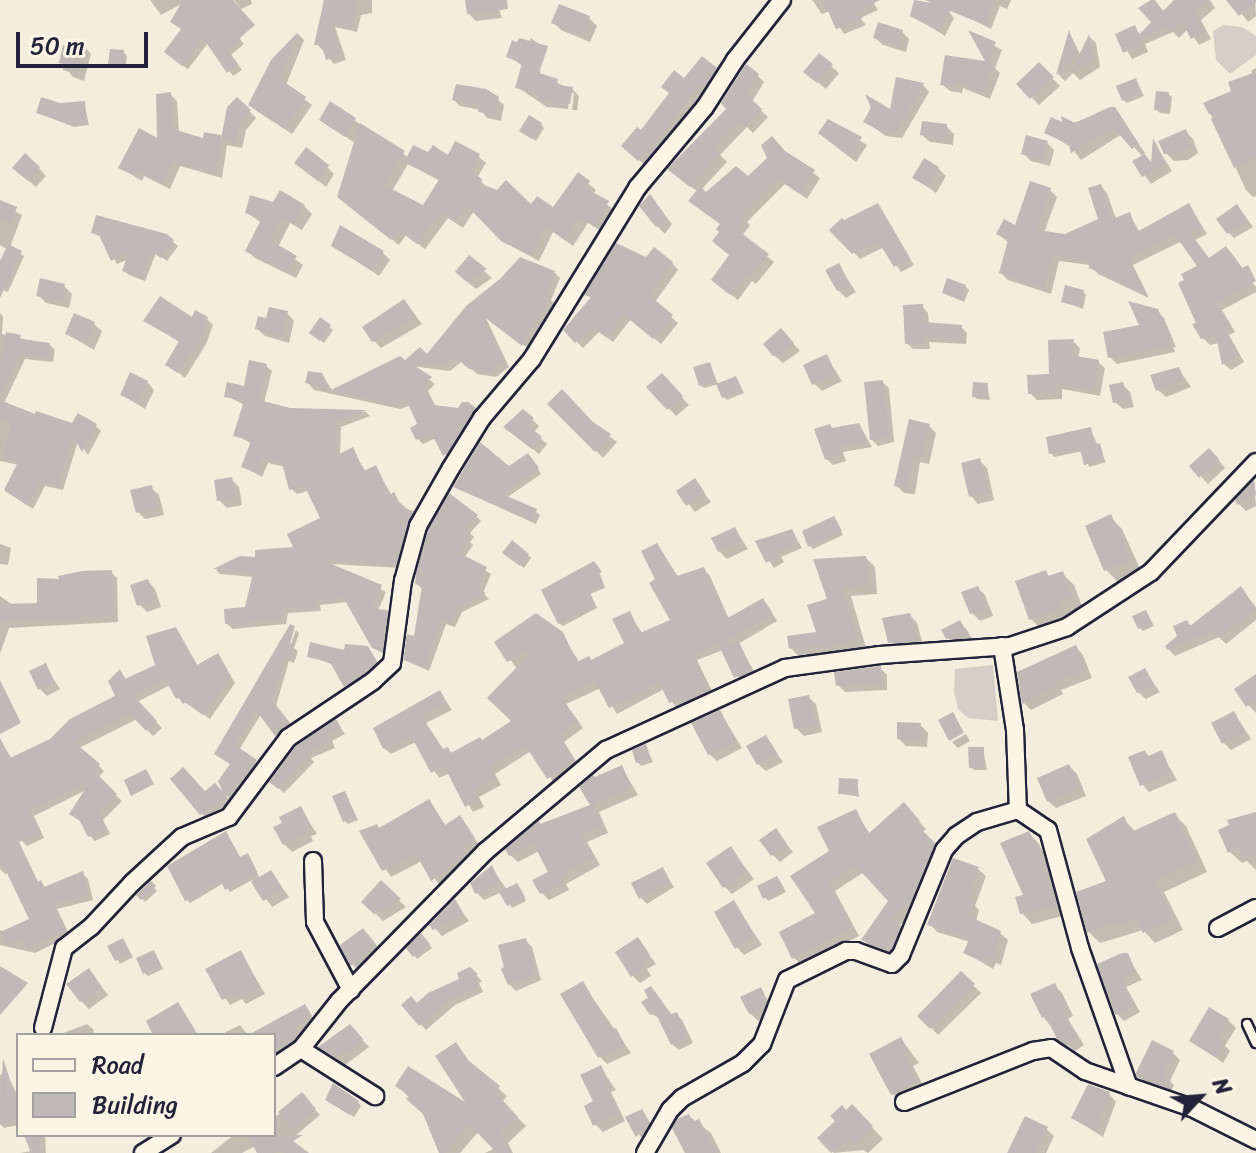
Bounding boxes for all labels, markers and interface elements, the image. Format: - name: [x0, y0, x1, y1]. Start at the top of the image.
- scale bar: [20, 16, 152, 66]
- text: 50 m: [30, 25, 85, 67]
- legend: [16, 1033, 276, 1137]
- text: Road: [92, 1044, 143, 1086]
- north arrow: [1160, 1057, 1240, 1137]
- text: N: [1201, 1071, 1243, 1102]
- text: Building: [92, 1084, 178, 1126]

